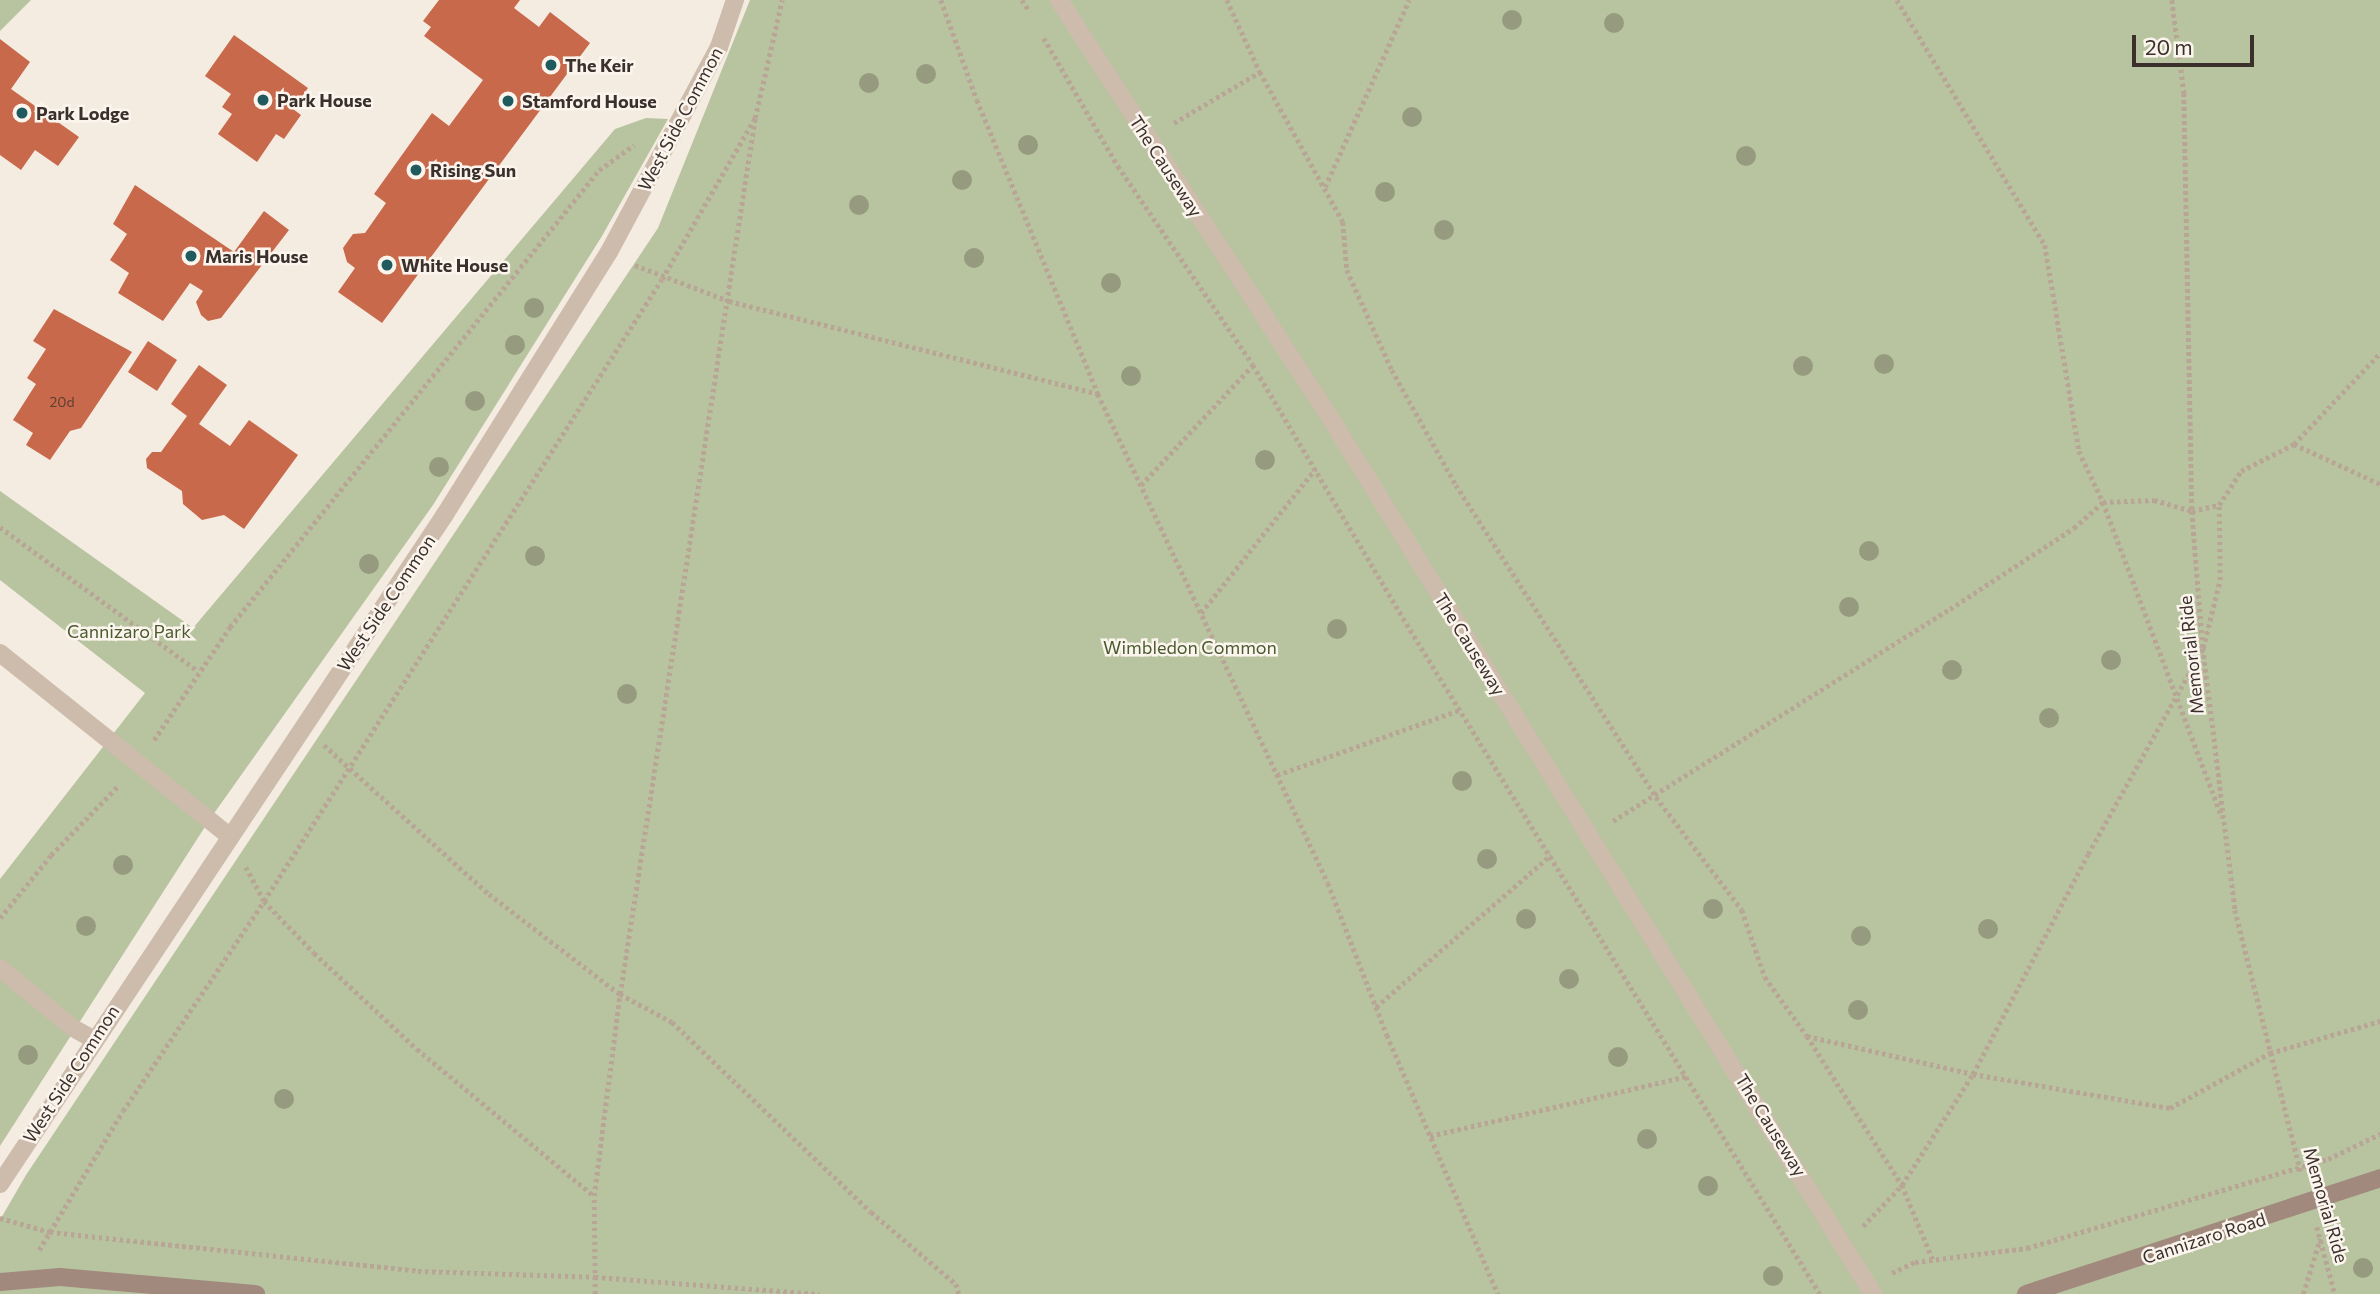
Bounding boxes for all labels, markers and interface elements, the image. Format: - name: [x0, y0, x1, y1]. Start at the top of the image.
- scale bar: [2135, 21, 2258, 65]
- text: 20 m: [2145, 34, 2193, 59]
- street label: West Side Common: [633, 43, 727, 195]
- place label: The Keir: [565, 54, 634, 76]
- marker: The Keir: [543, 57, 559, 73]
- place label: Park House: [277, 89, 372, 111]
- place label: Stamford House: [522, 90, 657, 112]
- marker: Park House: [255, 92, 271, 108]
- marker: Stamford House: [500, 93, 516, 109]
- place label: Park Lodge: [36, 102, 129, 124]
- marker: Park Lodge: [14, 105, 30, 121]
- street label: The Causeway: [1125, 111, 1207, 221]
- place label: Rising Sun: [430, 159, 516, 181]
- marker: Rising Sun: [408, 162, 424, 178]
- place label: Maris House: [205, 245, 308, 267]
- marker: Maris House: [183, 248, 199, 264]
- place label: White House: [401, 254, 508, 276]
- marker: White House: [379, 257, 395, 273]
- house number: 20d: [50, 394, 74, 410]
- street label: West Side Common: [332, 531, 440, 675]
- street label: The Causeway: [1430, 589, 1510, 699]
- street label: Memorial Ride: [2174, 595, 2208, 715]
- park label: Cannizaro Park: [67, 620, 191, 642]
- park label: Wimbledon Common: [1103, 636, 1277, 658]
- street label: West Side Common: [18, 1001, 124, 1147]
- street label: The Causeway: [1731, 1070, 1811, 1180]
- street label: Memorial Ride: [2299, 1145, 2353, 1265]
- street label: Cannizaro Road: [2140, 1208, 2268, 1268]

